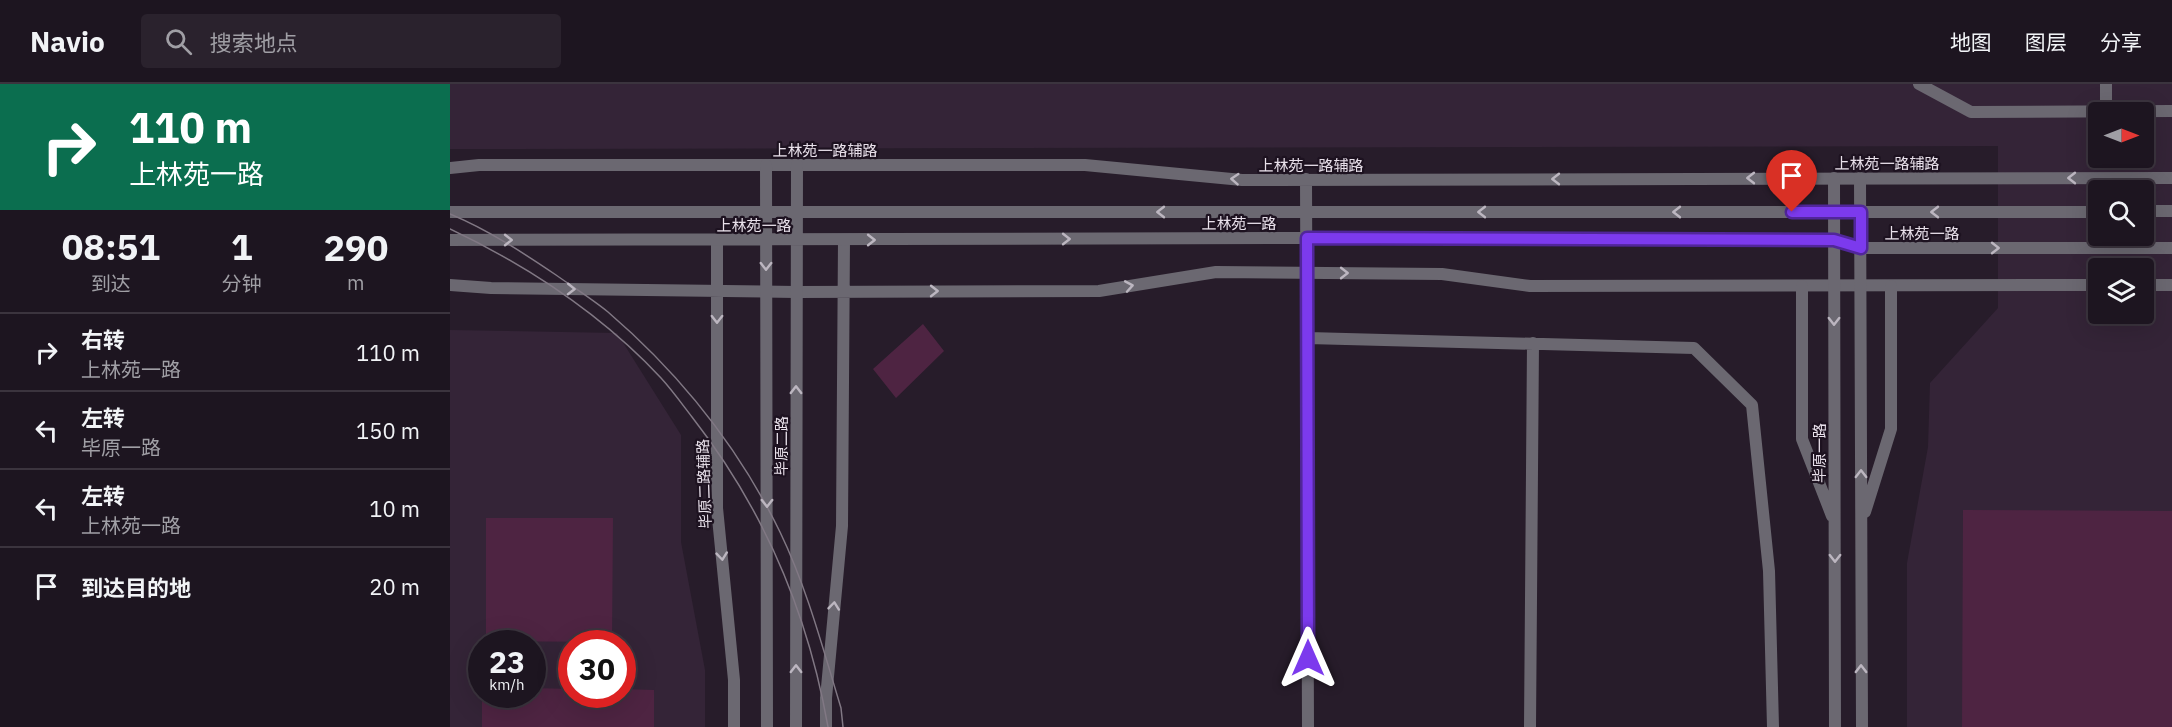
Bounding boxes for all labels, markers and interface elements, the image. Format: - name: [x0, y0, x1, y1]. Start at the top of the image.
- search box: [141, 14, 561, 68]
- text: Navio: [30, 23, 105, 60]
- icon: search: [162, 25, 195, 58]
- text: 搜索地点: [210, 28, 298, 57]
- text: 地图: [1950, 28, 1992, 56]
- text: 图层: [2025, 28, 2067, 56]
- text: 分享: [2100, 28, 2142, 56]
- text: 110 m: [129, 100, 252, 155]
- north arrow: [2088, 102, 2154, 168]
- map controls: [2088, 102, 2154, 324]
- icon: right: [30, 108, 108, 186]
- street label: 上林苑一路辅路: [772, 141, 878, 160]
- pin: [1766, 150, 1817, 212]
- street label: 上林苑一路辅路: [1834, 154, 1940, 173]
- text: 上林苑一路: [129, 156, 264, 191]
- street label: 上林苑一路辅路: [1258, 156, 1364, 175]
- icon: arrive: [1775, 159, 1808, 192]
- one-way arrow: [1746, 172, 1755, 184]
- one-way arrow: [2067, 172, 2076, 184]
- one-way arrow: [1230, 173, 1239, 186]
- one-way arrow: [1551, 173, 1560, 185]
- button: search: [2088, 180, 2154, 246]
- one-way arrow: [1157, 206, 1166, 218]
- one-way arrow: [1478, 206, 1487, 218]
- one-way arrow: [1673, 206, 1682, 218]
- one-way arrow: [1931, 206, 1940, 218]
- street label: 上林苑一路: [1201, 214, 1277, 233]
- street label: 上林苑一路: [716, 216, 792, 235]
- text: 08:51: [62, 223, 160, 270]
- text: 1: [231, 223, 253, 270]
- text: 290: [323, 224, 388, 271]
- street label: 上林苑一路: [1884, 224, 1960, 243]
- one-way arrow: [1062, 233, 1071, 245]
- one-way arrow: [504, 234, 513, 246]
- one-way arrow: [867, 234, 876, 246]
- one-way arrow: [1991, 242, 2000, 254]
- button: layers: [2088, 258, 2154, 324]
- one-way arrow: [760, 261, 772, 270]
- one-way arrow: [1339, 267, 1348, 279]
- text: m: [347, 269, 365, 296]
- text: 到达: [91, 270, 131, 297]
- text: 分钟: [222, 270, 262, 297]
- one-way arrow: [1124, 280, 1134, 293]
- one-way arrow: [567, 283, 576, 295]
- one-way arrow: [930, 285, 939, 297]
- one-way arrow: [711, 315, 723, 324]
- one-way arrow: [1828, 316, 1840, 325]
- text: 右转: [81, 325, 125, 354]
- icon: right: [30, 336, 63, 369]
- text: 110 m: [356, 338, 420, 367]
- text: 上林苑一路: [81, 356, 181, 383]
- one-way arrow: [790, 385, 802, 394]
- text: 左转: [81, 403, 125, 432]
- icon: left: [30, 414, 63, 447]
- text: 150 m: [356, 416, 420, 445]
- street label: 毕原二路: [772, 416, 791, 476]
- street label: 毕原一路: [1810, 423, 1829, 483]
- text: 毕原一路: [81, 434, 161, 461]
- street label: 毕原二路辅路: [693, 439, 715, 529]
- one-way arrow: [1855, 469, 1867, 478]
- text: 左转: [81, 481, 125, 510]
- icon: left: [30, 492, 63, 525]
- text: 10 m: [369, 494, 420, 523]
- one-way arrow: [761, 498, 773, 507]
- text: 上林苑一路: [81, 512, 181, 539]
- one-way arrow: [715, 552, 728, 561]
- one-way arrow: [1829, 553, 1841, 562]
- icon: arrive: [30, 570, 63, 603]
- text: 20 m: [369, 572, 420, 601]
- text: 到达目的地: [81, 573, 191, 602]
- one-way arrow: [827, 601, 840, 610]
- position arrow: [1276, 626, 1340, 690]
- speed limit sign: 30: [558, 630, 636, 708]
- text: 23: [489, 642, 525, 681]
- one-way arrow: [790, 664, 802, 673]
- one-way arrow: [1855, 664, 1867, 673]
- text: km/h: [489, 675, 525, 694]

